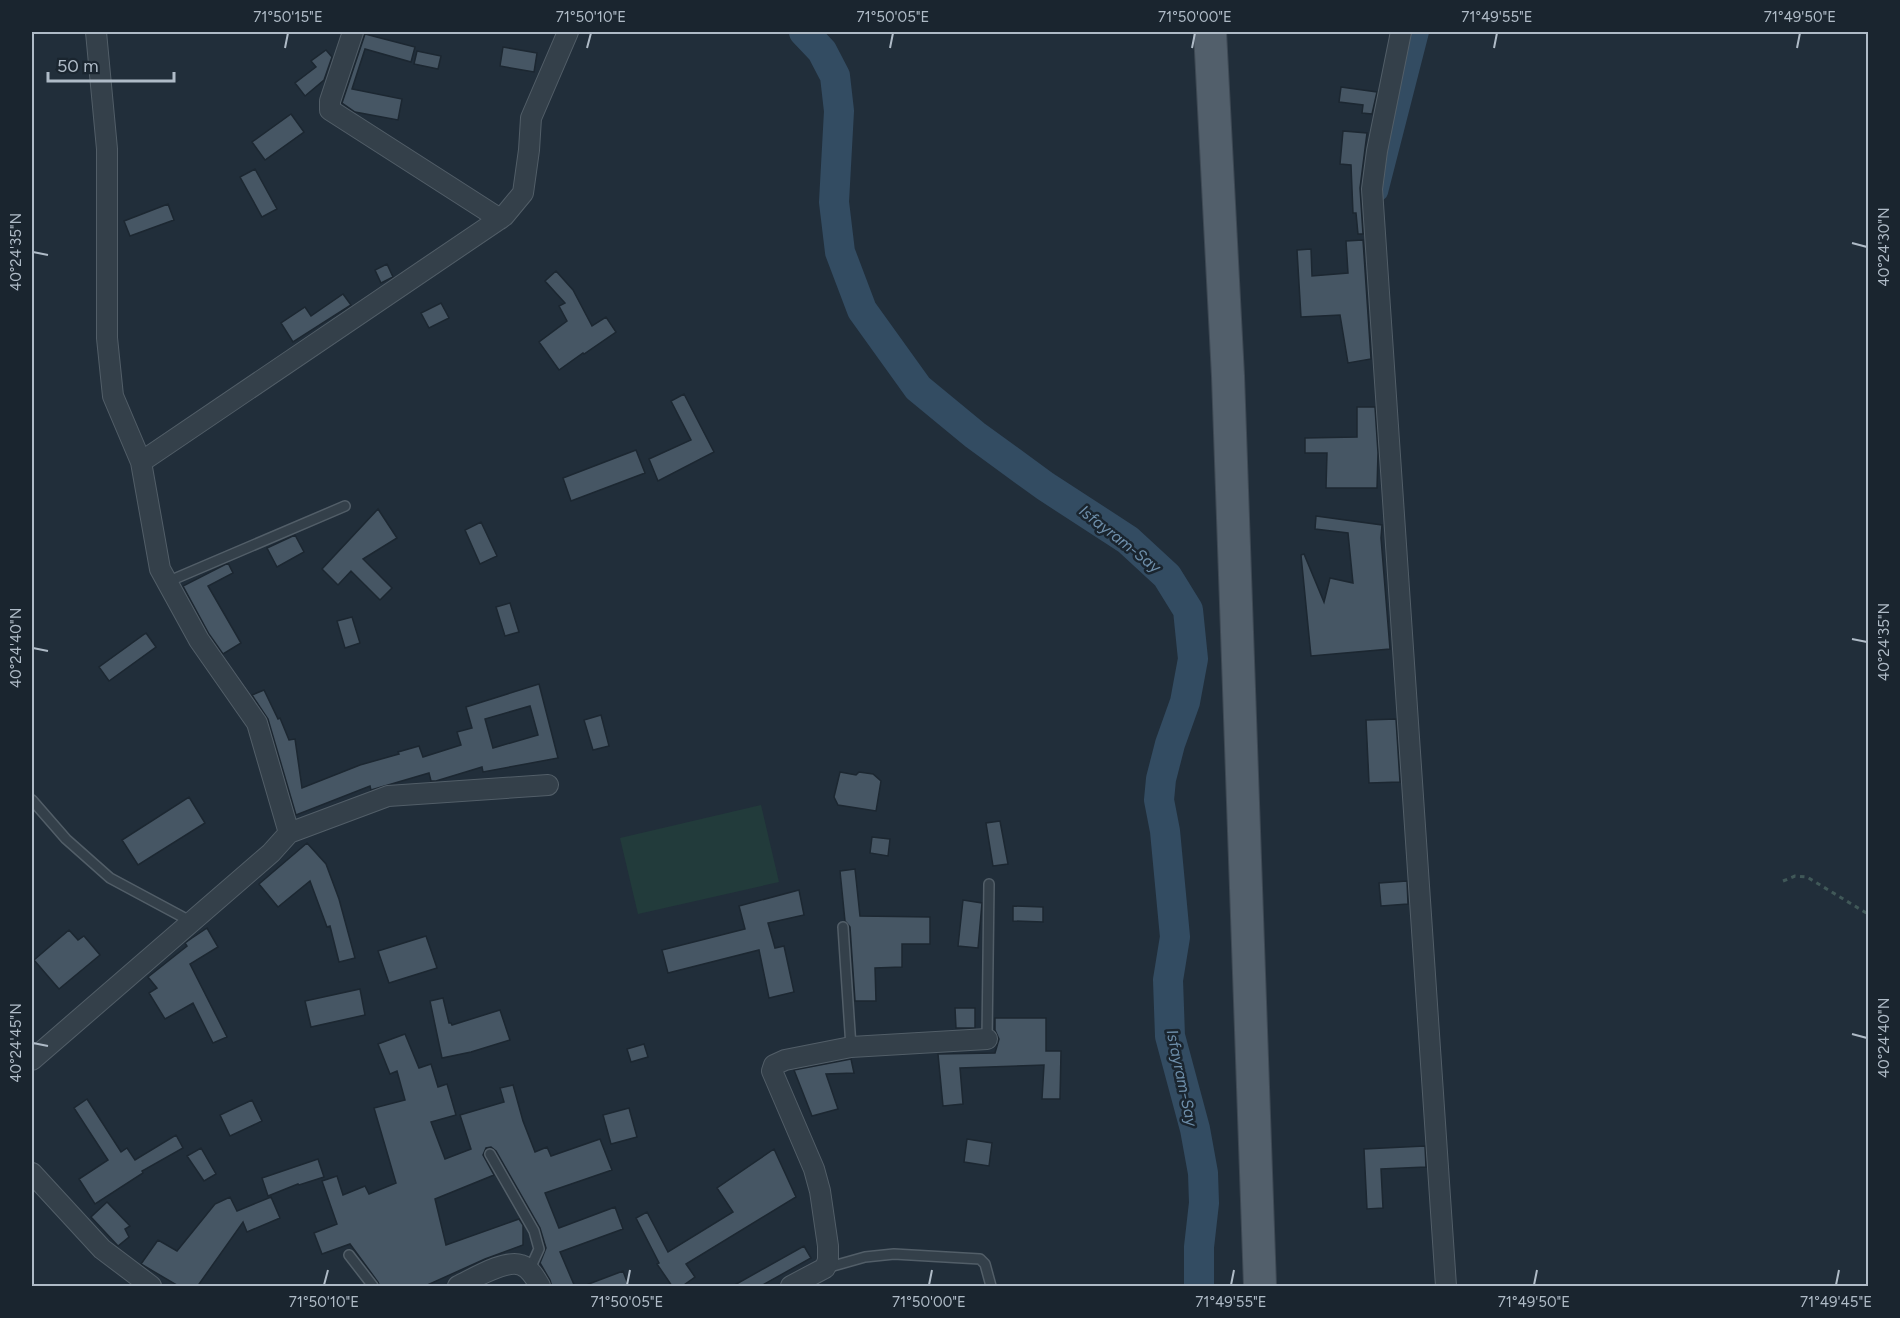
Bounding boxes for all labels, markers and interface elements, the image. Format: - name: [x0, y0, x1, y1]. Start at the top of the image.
- text: 71°50'15"E: [253, 8, 323, 26]
- text: 71°50'10"E: [556, 8, 626, 26]
- text: 71°50'05"E: [857, 8, 929, 26]
- text: 71°50'00"E: [1158, 8, 1232, 26]
- text: 71°49'55"E: [1461, 8, 1533, 26]
- text: 71°49'50"E: [1764, 8, 1836, 26]
- scale bar: [48, 45, 174, 83]
- text: 50 m: [57, 55, 99, 77]
- text: 40°24'30"N: [1875, 207, 1893, 287]
- text: 40°24'35"N: [7, 213, 25, 291]
- water label: Isfayram-Say: [1075, 501, 1165, 577]
- text: 40°24'35"N: [1875, 603, 1893, 681]
- text: 40°24'40"N: [7, 608, 25, 688]
- text: 40°24'40"N: [1875, 998, 1893, 1078]
- text: 40°24'45"N: [7, 1003, 25, 1083]
- water label: Isfayram-Say: [1162, 1028, 1202, 1129]
- text: 71°50'10"E: [289, 1293, 359, 1311]
- text: 71°50'05"E: [591, 1293, 663, 1311]
- text: 71°50'00"E: [892, 1293, 966, 1311]
- text: 71°49'55"E: [1195, 1293, 1267, 1311]
- text: 71°49'50"E: [1498, 1293, 1570, 1311]
- text: 71°49'45"E: [1800, 1293, 1872, 1311]

